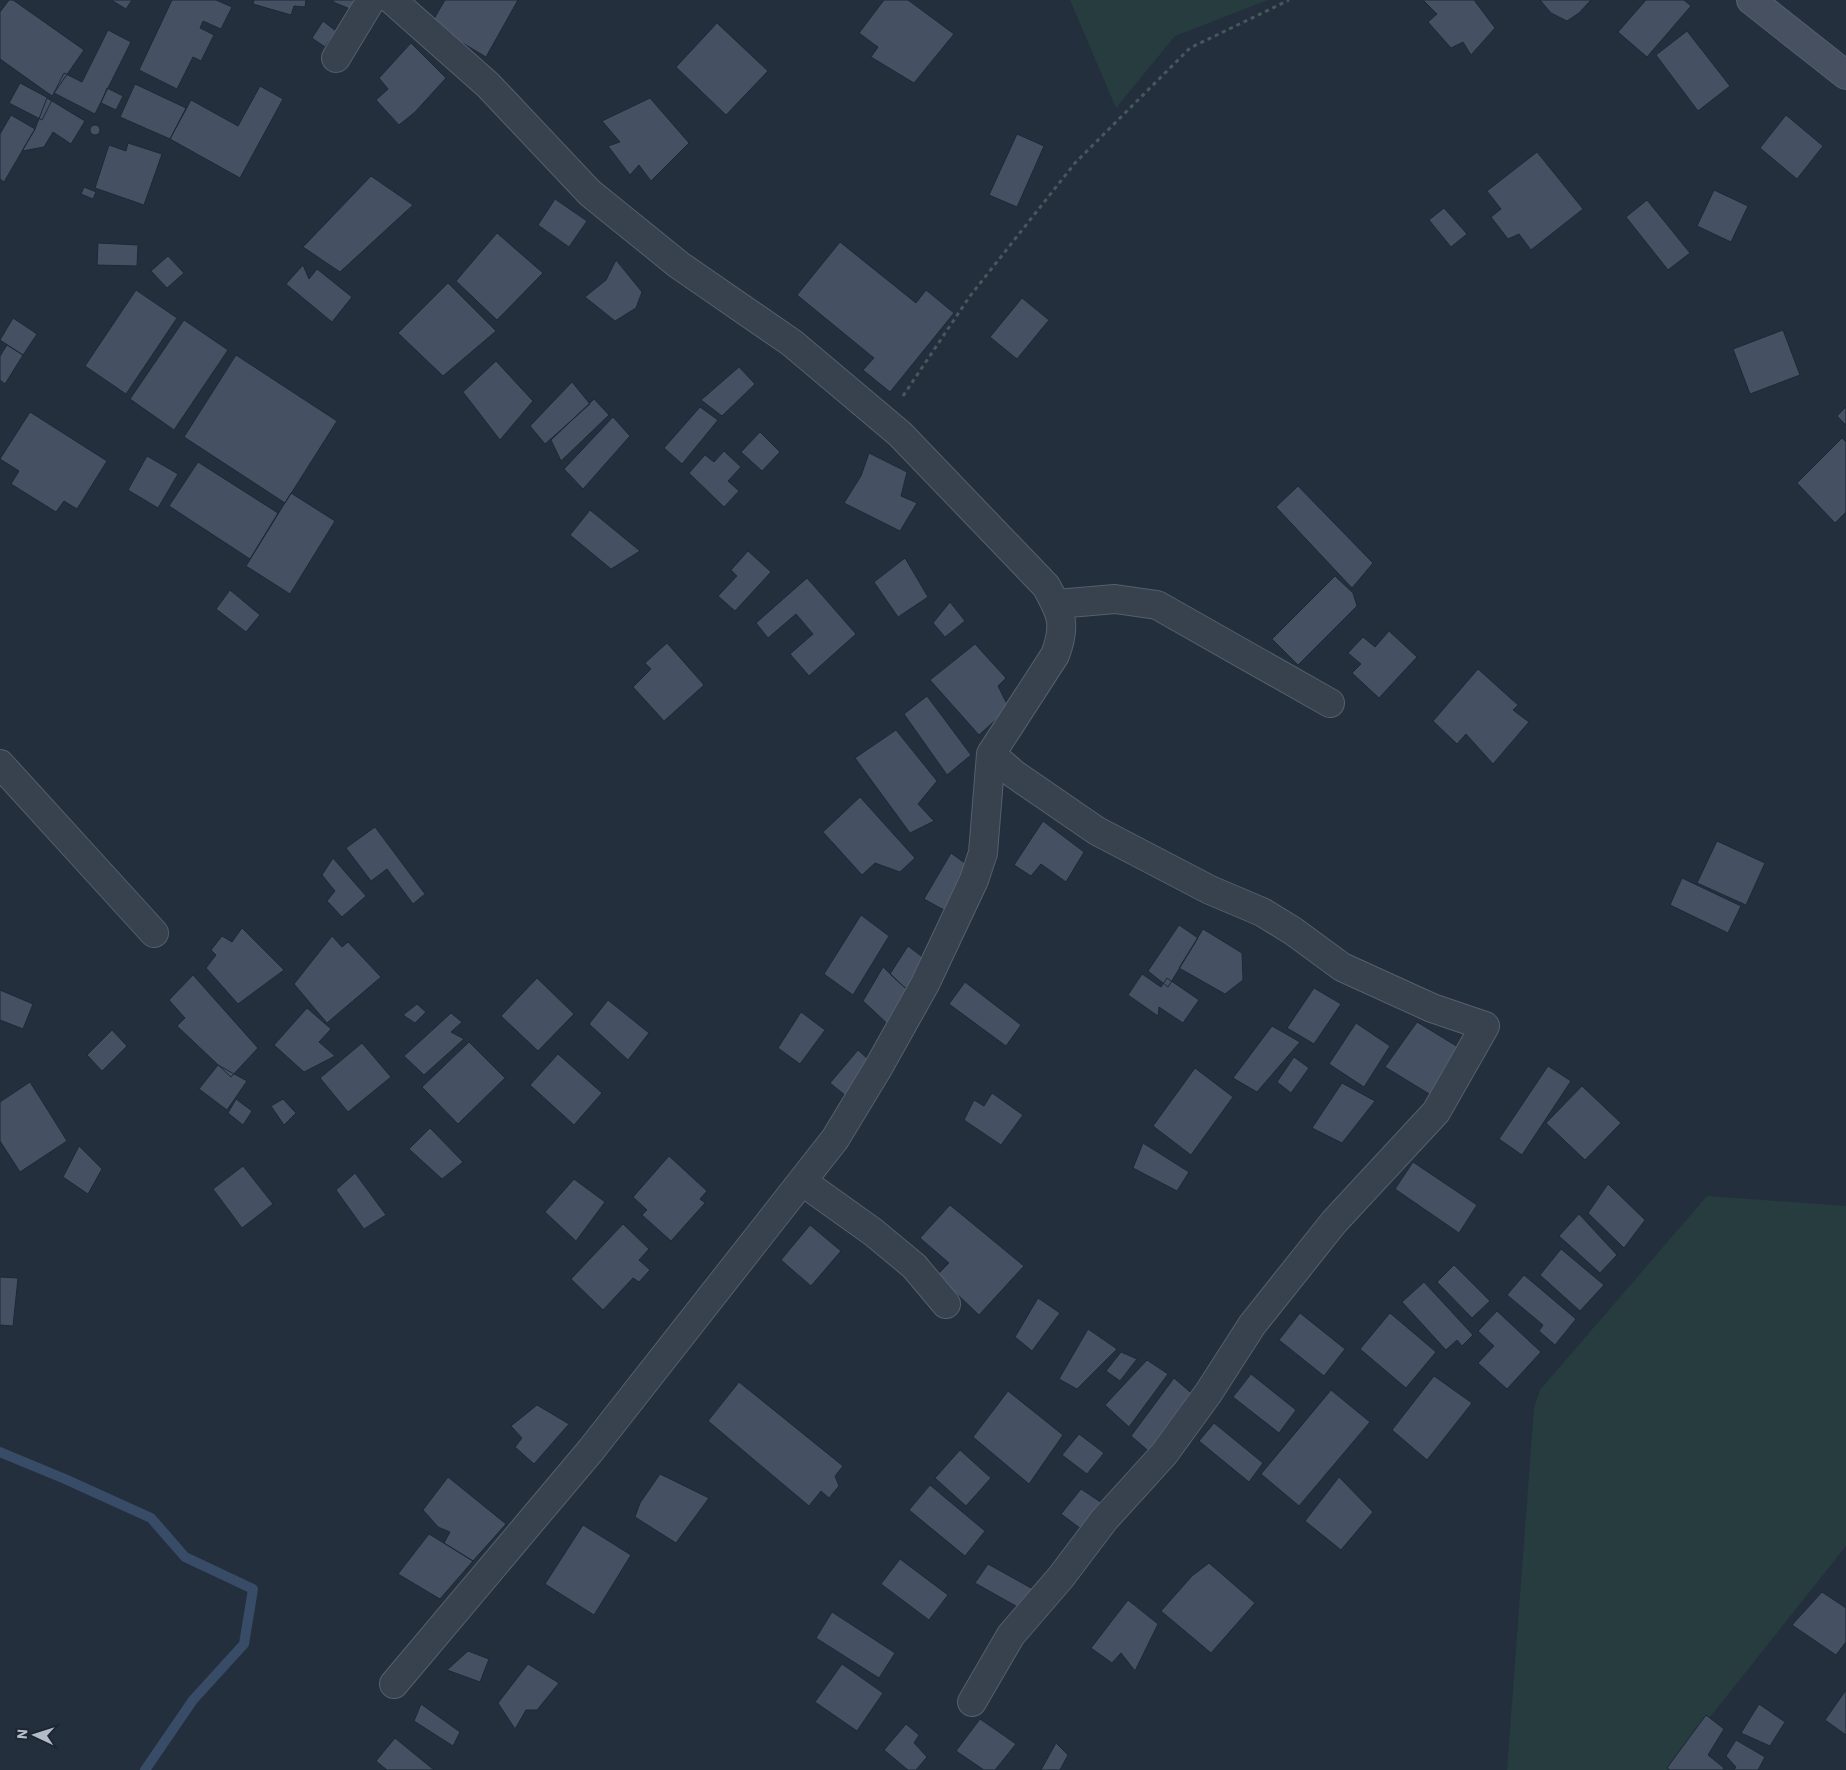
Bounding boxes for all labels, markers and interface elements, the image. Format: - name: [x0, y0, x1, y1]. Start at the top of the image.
- north arrow: [10, 1710, 60, 1760]
- text: N: [13, 1728, 31, 1740]

